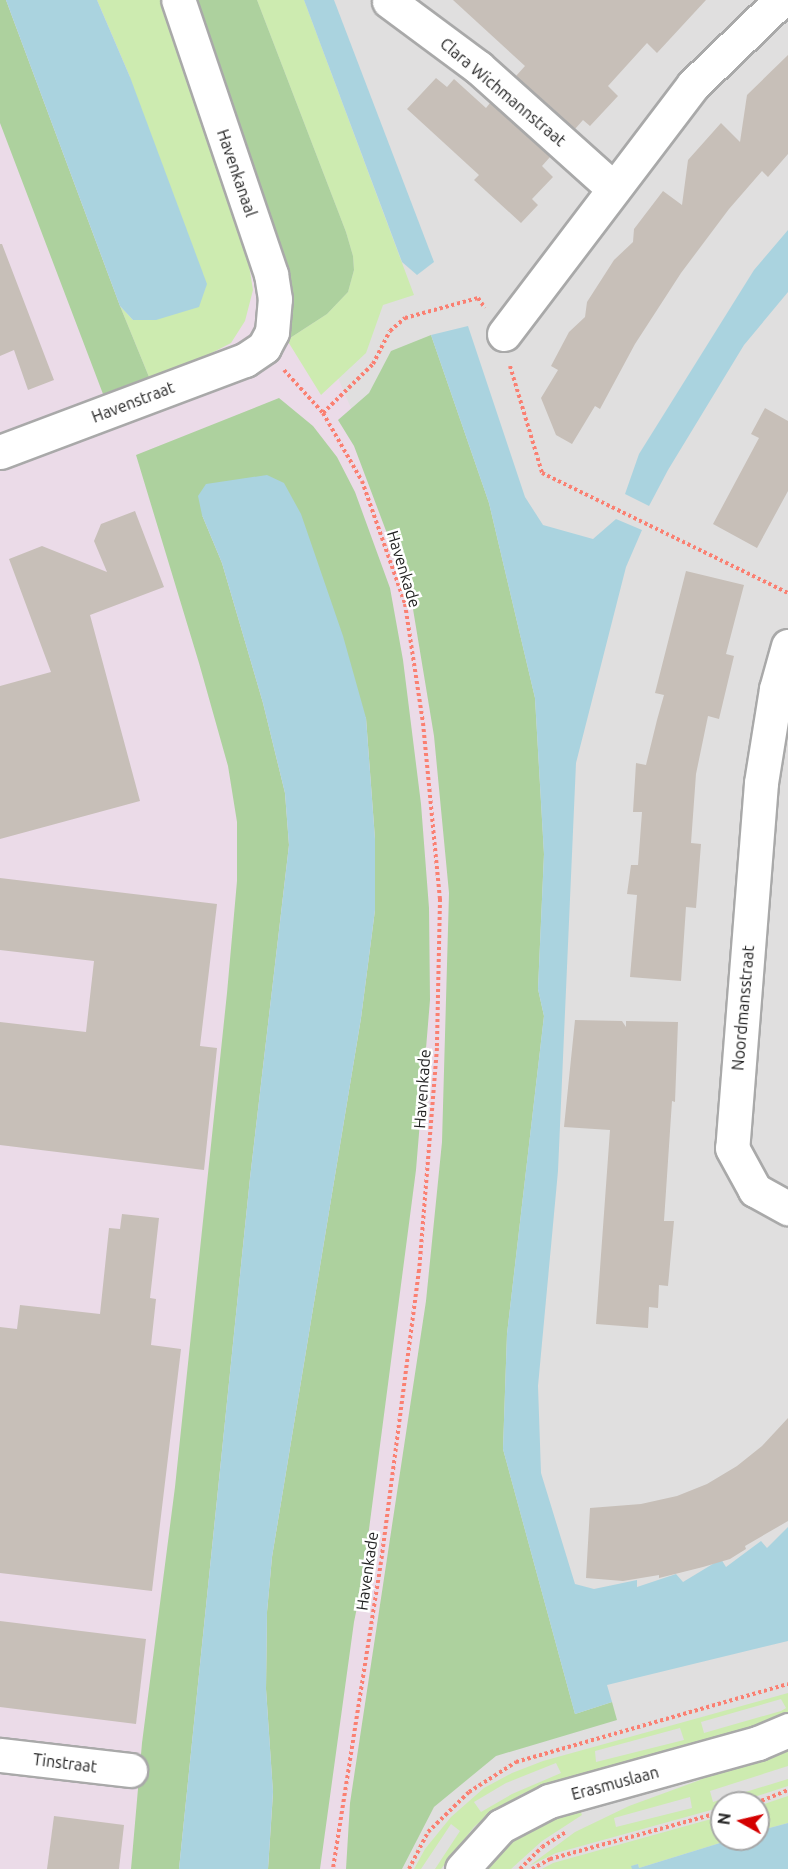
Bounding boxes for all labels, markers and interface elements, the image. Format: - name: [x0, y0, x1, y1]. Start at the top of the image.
- street label: Clara Wichmannstraat: [436, 34, 570, 150]
- street label: Havenkanaal: [213, 127, 261, 219]
- street label: Havenstraat: [89, 377, 177, 427]
- street label: Havenkade: [383, 528, 425, 610]
- street label: Noordmansstraat: [728, 945, 758, 1071]
- street label: Havenkade: [410, 1049, 434, 1129]
- street label: Havenkade: [352, 1530, 382, 1612]
- street label: Tinstraat: [32, 1750, 98, 1776]
- street label: Erasmuslaan: [569, 1762, 661, 1804]
- north arrow: [710, 1791, 770, 1851]
- text: N: [714, 1812, 734, 1826]

